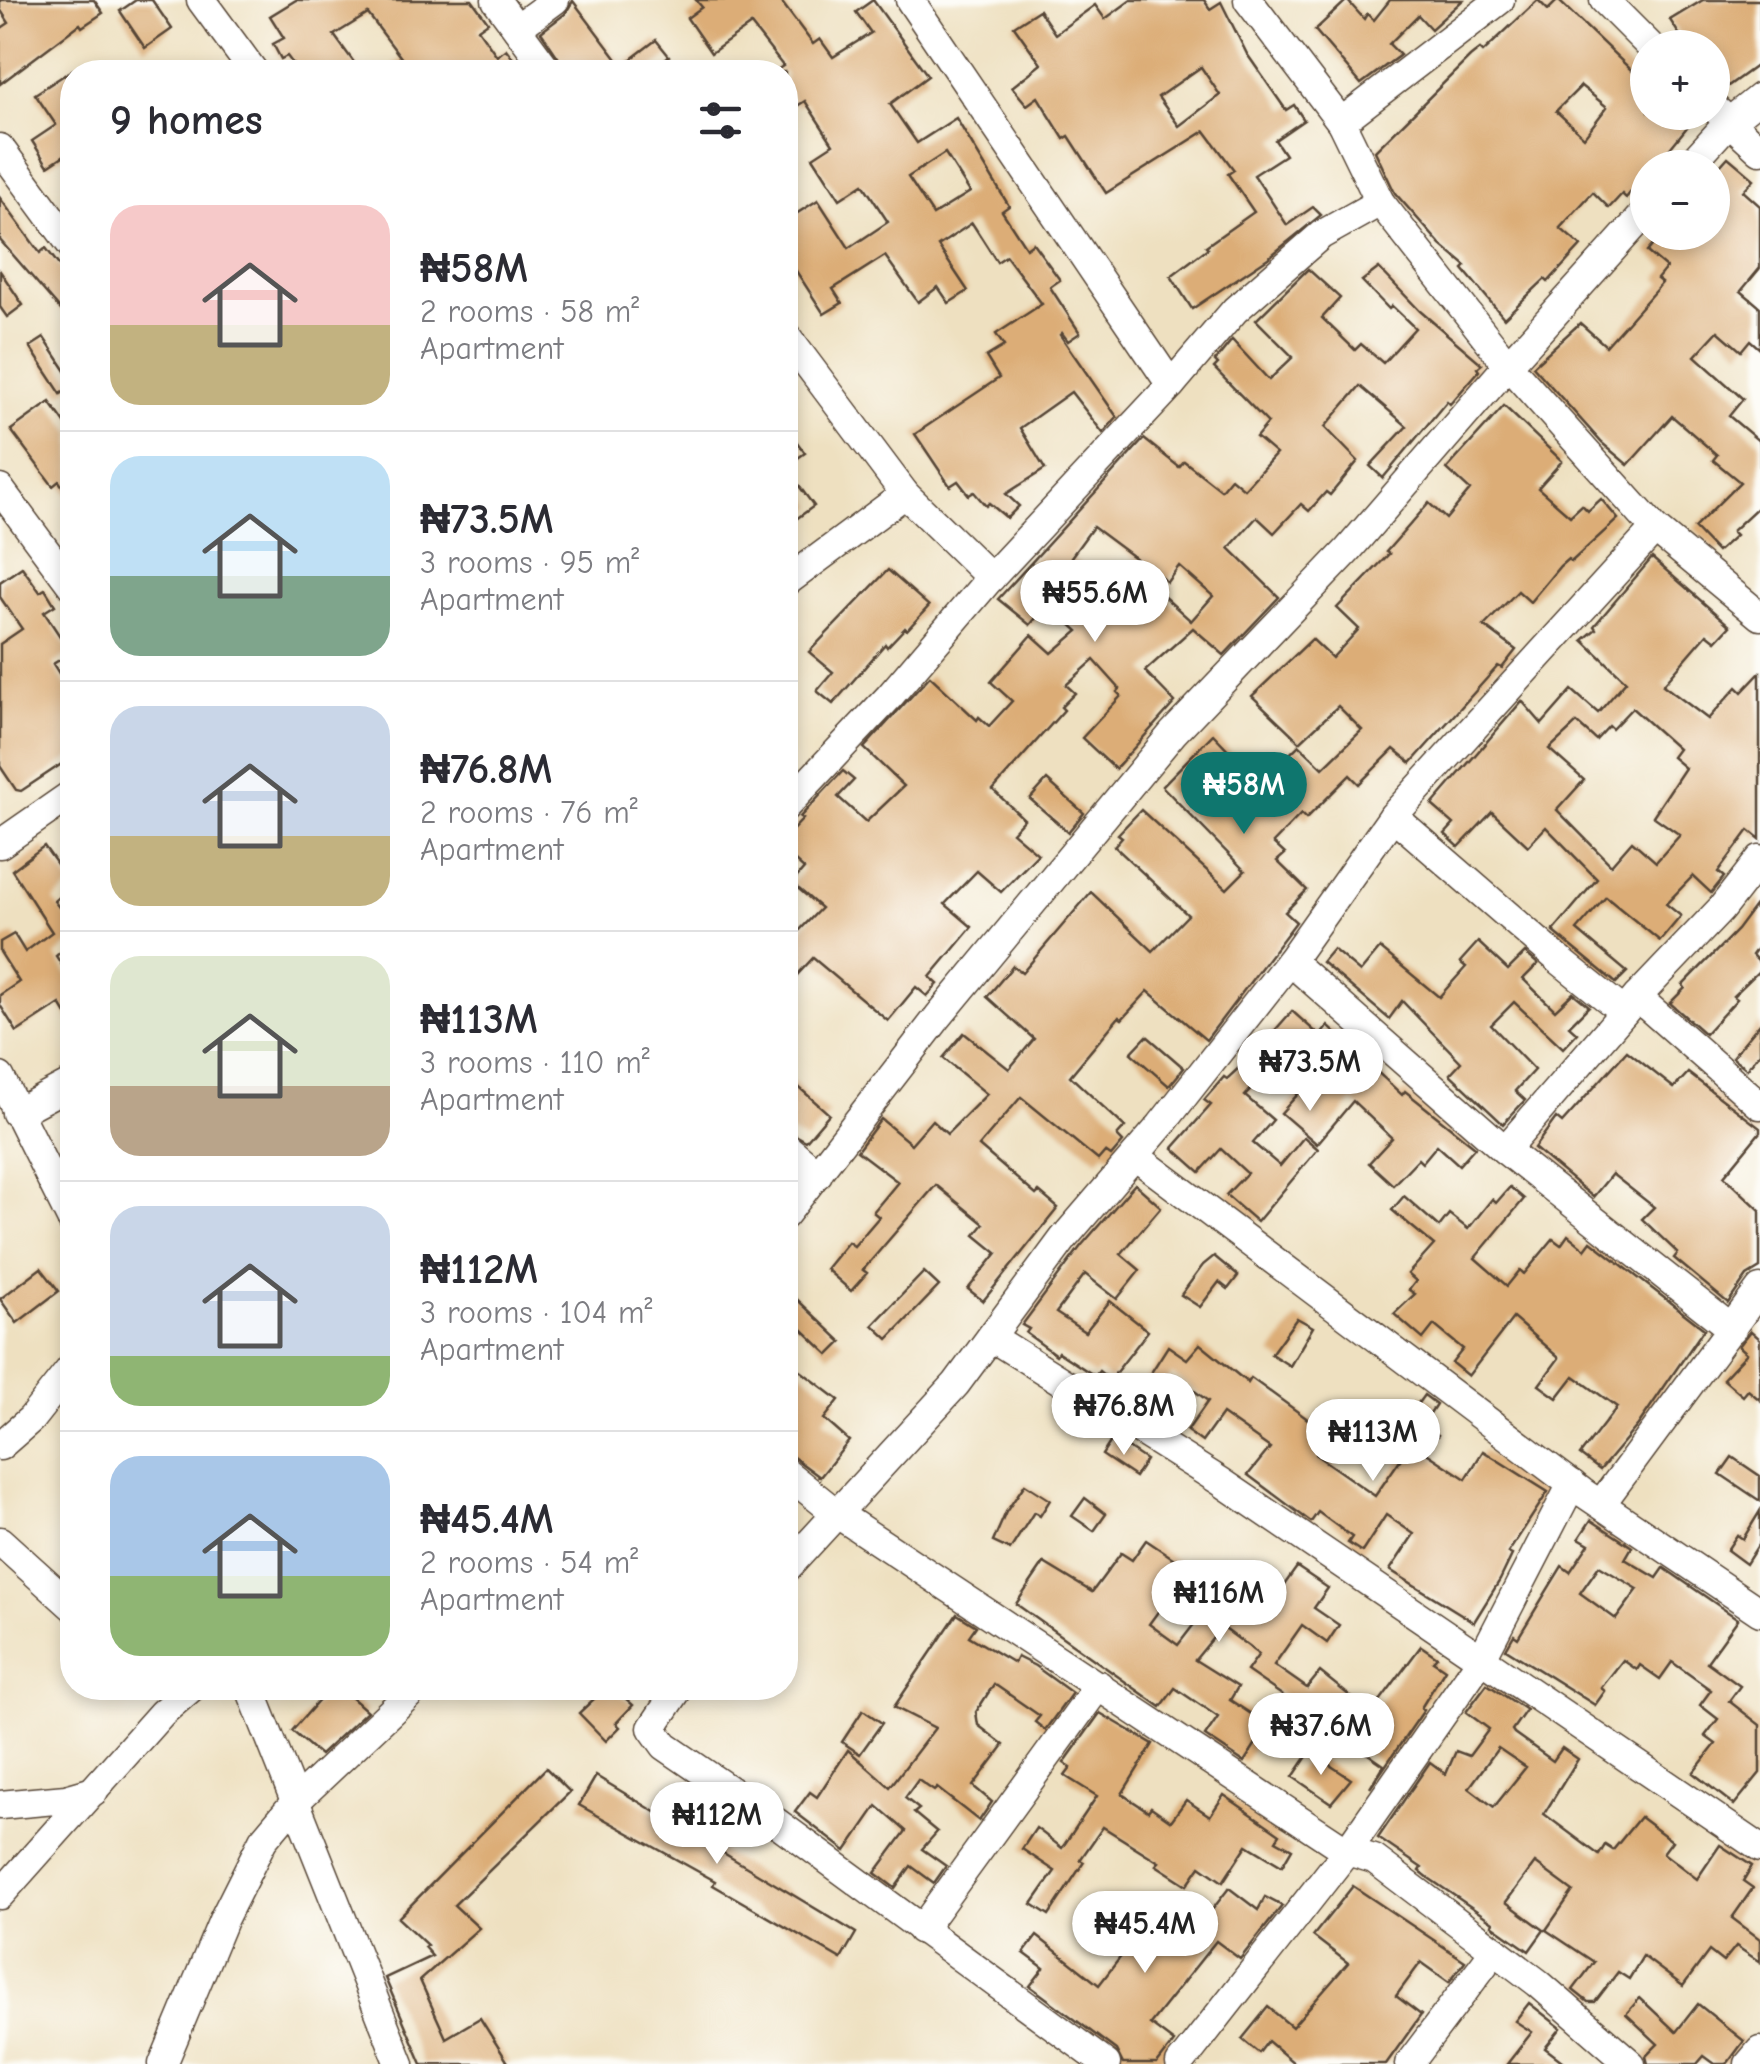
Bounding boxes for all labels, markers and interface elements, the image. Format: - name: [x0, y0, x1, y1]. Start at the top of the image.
- map controls: [1630, 30, 1730, 250]
- button: +: [1630, 30, 1730, 130]
- icon: filters: [693, 93, 748, 148]
- text: 9 homes: [110, 96, 263, 145]
- button: −: [1630, 150, 1730, 250]
- text: ₦58M: [420, 244, 528, 293]
- icon: home: [190, 245, 310, 365]
- text: 2 rooms · 58 m²: [420, 293, 639, 330]
- text: Apartment: [420, 330, 563, 367]
- text: ₦73.5M: [420, 495, 554, 544]
- icon: home: [190, 496, 310, 616]
- text: 3 rooms · 95 m²: [420, 544, 639, 581]
- pin: ₦55.6M: [1014, 560, 1176, 645]
- text: ₦55.6M: [1042, 574, 1148, 611]
- text: Apartment: [420, 581, 563, 618]
- text: ₦76.8M: [420, 745, 552, 794]
- icon: home: [190, 746, 310, 866]
- pin: ₦58M: [1185, 752, 1303, 837]
- text: ₦58M: [1203, 766, 1285, 803]
- text: 2 rooms · 76 m²: [420, 794, 638, 831]
- text: Apartment: [420, 831, 563, 868]
- text: ₦113M: [420, 995, 538, 1044]
- icon: home: [190, 996, 310, 1116]
- pin: ₦73.5M: [1229, 1029, 1391, 1114]
- text: ₦73.5M: [1259, 1043, 1361, 1080]
- text: 3 rooms · 110 m²: [420, 1044, 650, 1081]
- text: Apartment: [420, 1081, 563, 1118]
- text: ₦112M: [420, 1245, 538, 1294]
- icon: home: [190, 1246, 310, 1366]
- text: 3 rooms · 104 m²: [420, 1294, 652, 1331]
- text: Apartment: [420, 1331, 563, 1368]
- pin: ₦76.8M: [1043, 1373, 1205, 1458]
- text: ₦76.8M: [1074, 1387, 1174, 1424]
- pin: ₦113M: [1303, 1399, 1443, 1484]
- text: ₦113M: [1328, 1413, 1418, 1450]
- text: ₦45.4M: [420, 1495, 553, 1544]
- icon: home: [190, 1496, 310, 1616]
- text: 2 rooms · 54 m²: [420, 1544, 638, 1581]
- pin: ₦116M: [1149, 1560, 1289, 1645]
- text: ₦116M: [1174, 1574, 1264, 1611]
- text: Apartment: [420, 1581, 563, 1618]
- pin: ₦37.6M: [1240, 1693, 1402, 1778]
- text: ₦37.6M: [1270, 1707, 1372, 1744]
- pin: ₦112M: [647, 1782, 787, 1867]
- text: ₦112M: [672, 1796, 762, 1833]
- pin: ₦45.4M: [1064, 1891, 1226, 1976]
- text: ₦45.4M: [1094, 1905, 1196, 1942]

